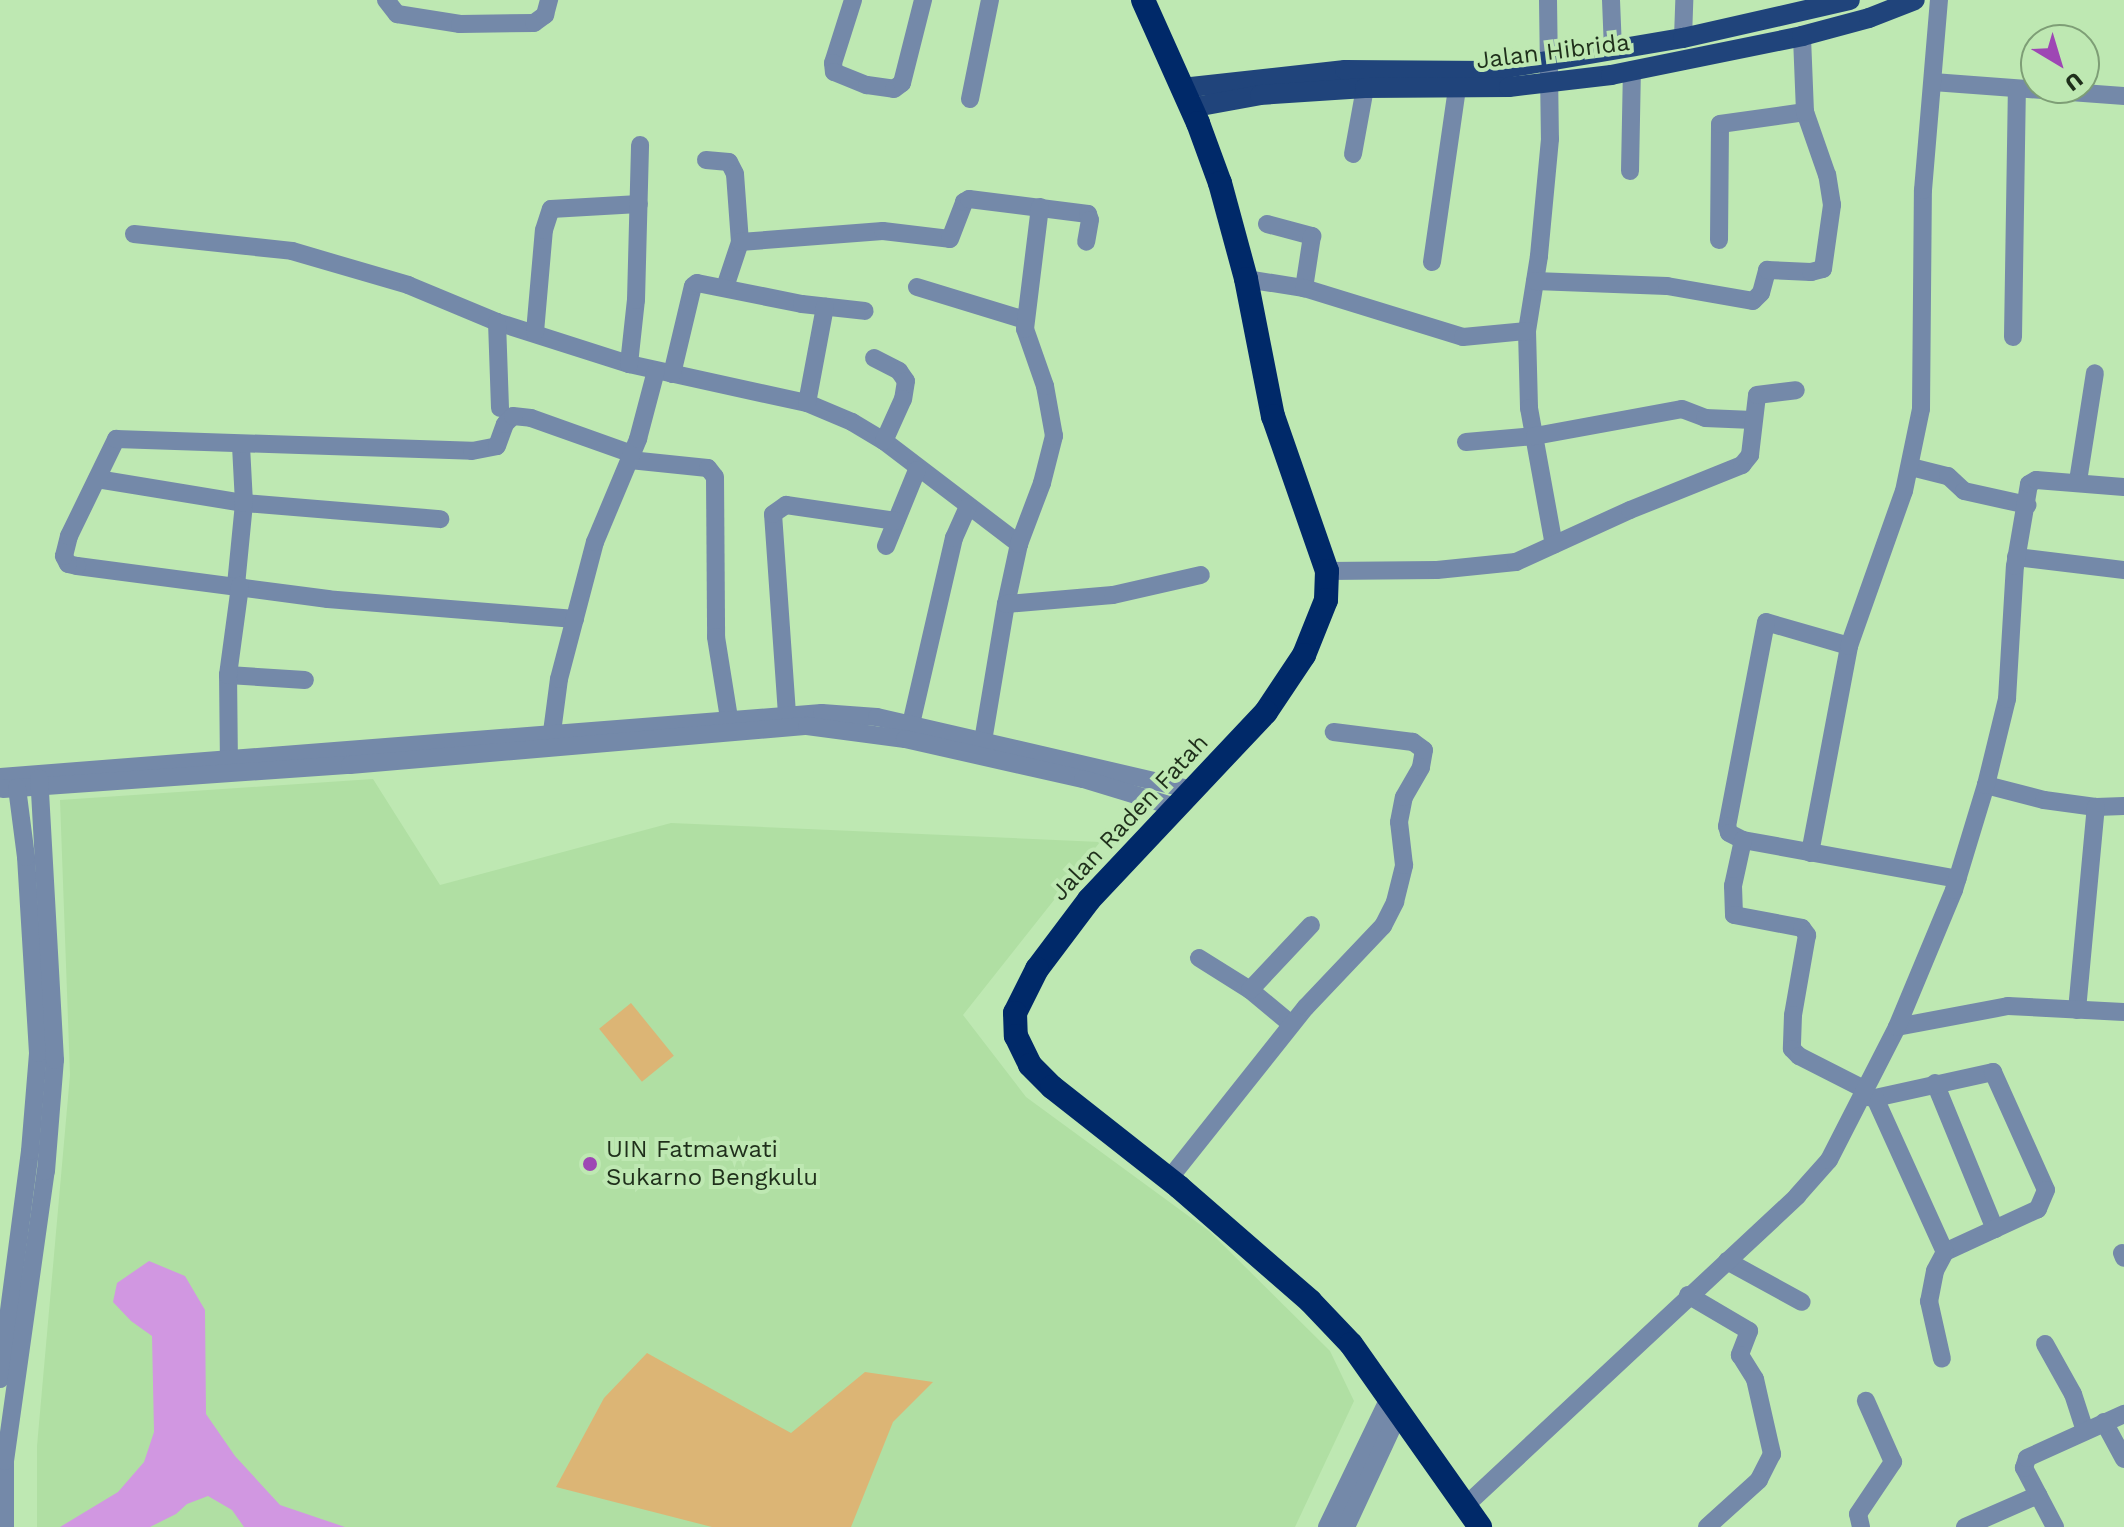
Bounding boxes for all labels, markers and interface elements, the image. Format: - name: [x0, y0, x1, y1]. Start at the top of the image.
- north arrow: [2020, 24, 2100, 104]
- street label: Jalan Hibrida: [1475, 28, 1631, 76]
- text: U: [2060, 67, 2088, 96]
- street label: Jalan Raden Fatah: [1045, 729, 1215, 907]
- place label: UIN Fatmawati Sukarno Bengkulu: [606, 1136, 818, 1192]
- marker: UIN Fatmawati Sukarno Bengkulu: [581, 1155, 599, 1173]

